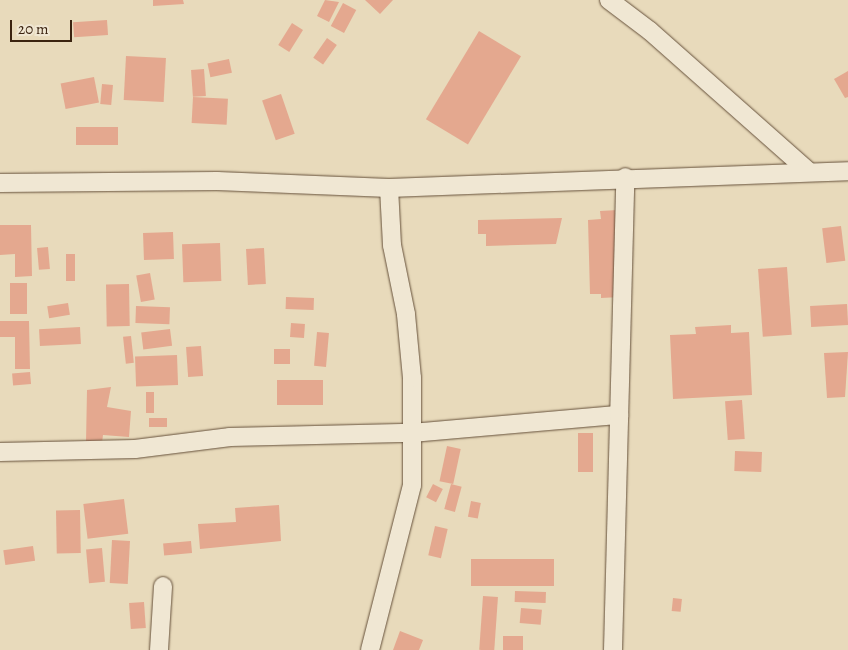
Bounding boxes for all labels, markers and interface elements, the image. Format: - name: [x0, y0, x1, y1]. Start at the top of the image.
- scale bar: [12, 10, 75, 42]
- text: 20 m: [18, 19, 49, 39]

